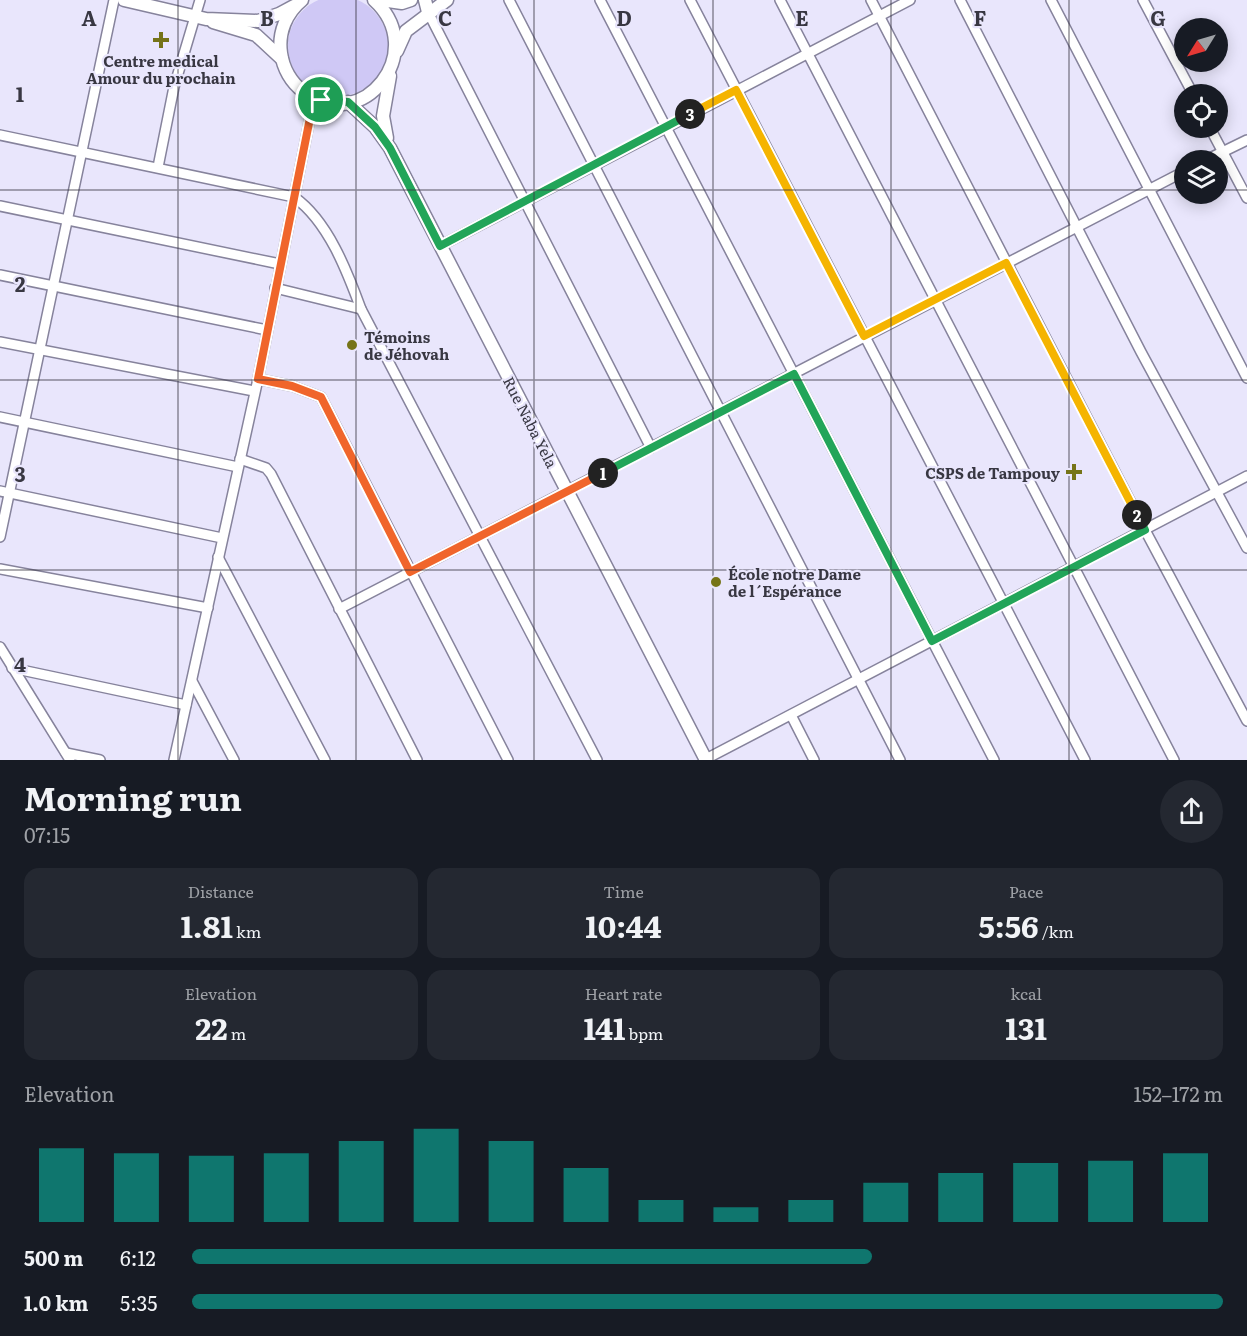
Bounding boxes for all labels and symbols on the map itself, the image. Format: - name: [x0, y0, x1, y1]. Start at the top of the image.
- text: A: [81, 2, 97, 32]
- text: B: [260, 2, 274, 32]
- text: C: [438, 2, 452, 32]
- text: D: [616, 2, 632, 32]
- text: E: [795, 2, 809, 32]
- text: F: [974, 2, 987, 32]
- text: G: [1150, 2, 1166, 32]
- north arrow: [1174, 18, 1228, 72]
- marker: Centre medical Amour du prochain: [152, 31, 170, 49]
- place label: Centre medical Amour du prochain: [86, 49, 236, 89]
- pin: [295, 74, 346, 125]
- text: 1: [16, 78, 24, 108]
- pin: 3: [675, 99, 705, 129]
- text: 2: [15, 268, 26, 298]
- place label: Témoins de Jéhovah: [364, 325, 449, 365]
- marker: Témoins de Jéhovah: [345, 338, 359, 352]
- street label: Rue Naba Yela: [498, 372, 564, 473]
- text: 3: [14, 458, 26, 488]
- pin: 1: [588, 458, 618, 488]
- place label: CSPS de Tampouy: [925, 461, 1061, 484]
- marker: CSPS de Tampouy: [1065, 463, 1083, 481]
- pin: 2: [1122, 500, 1152, 530]
- place label: École notre Dame de l´Espérance: [728, 562, 861, 602]
- marker: École notre Dame de l´Espérance: [709, 575, 723, 589]
- text: 4: [14, 648, 26, 678]

